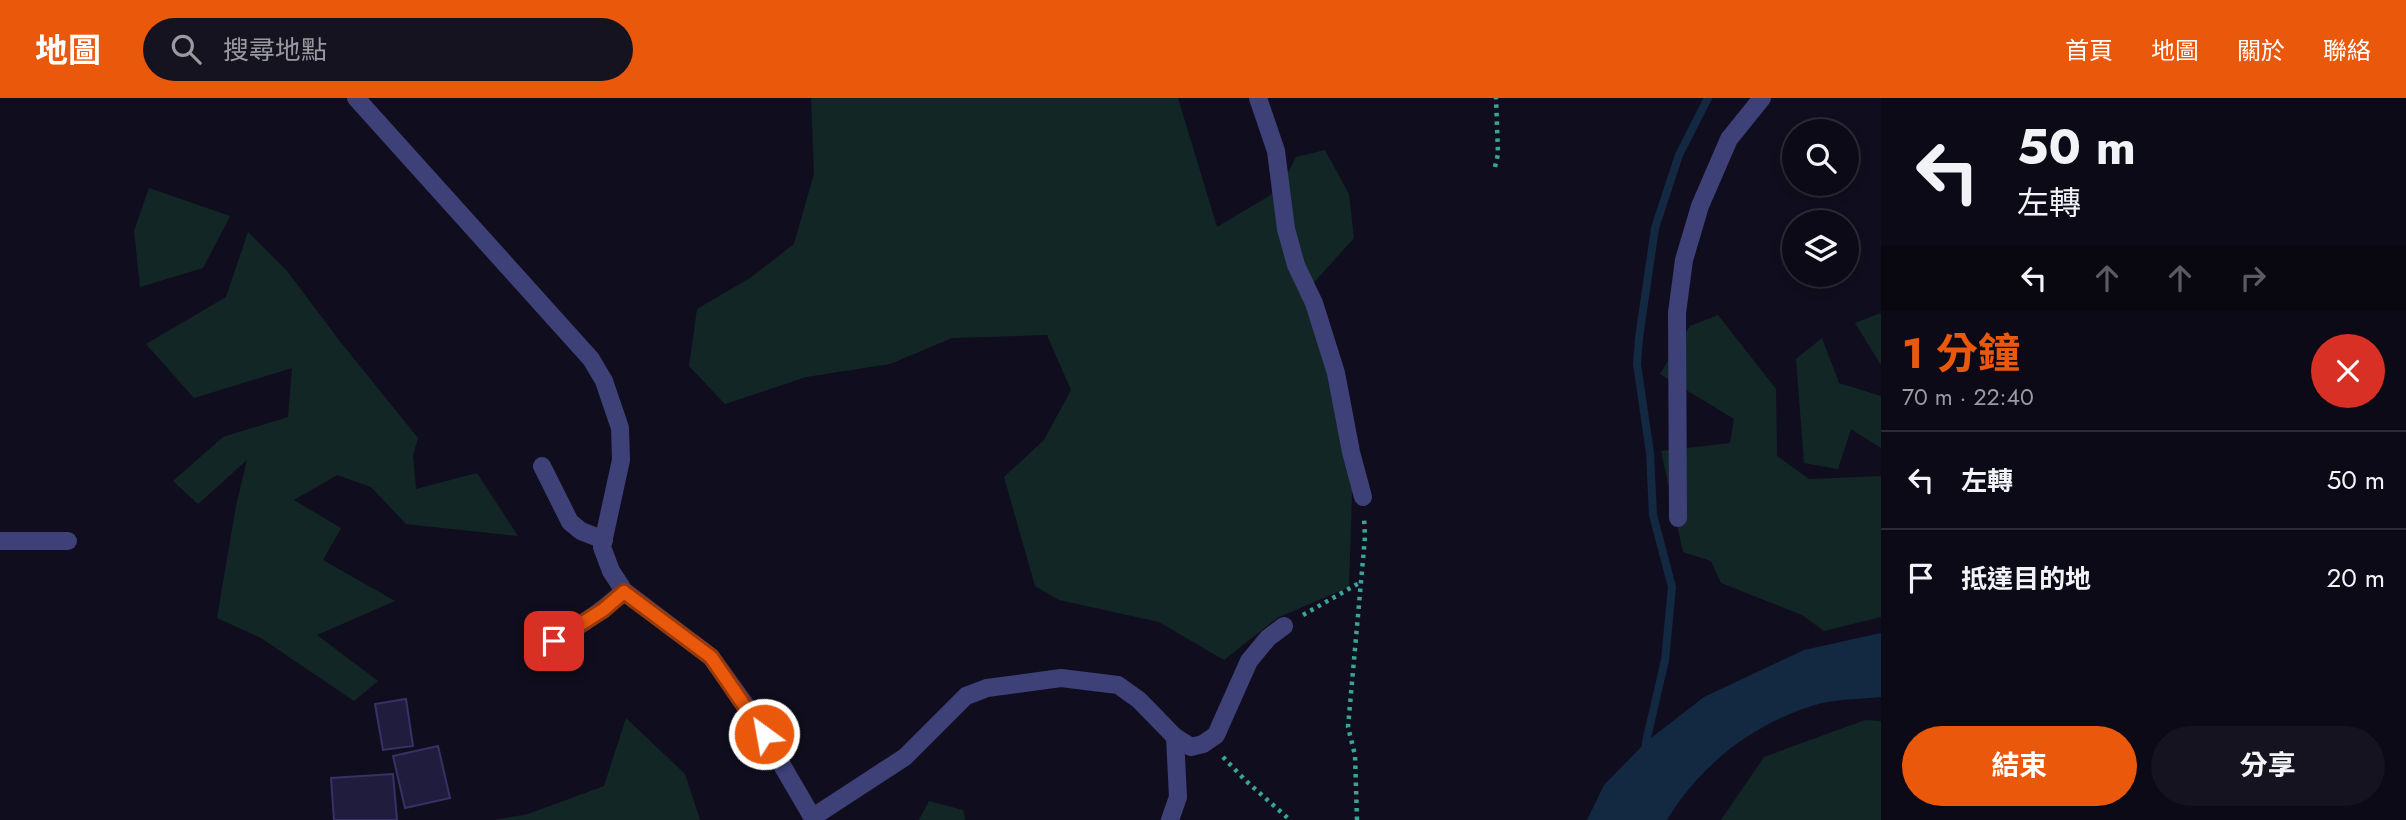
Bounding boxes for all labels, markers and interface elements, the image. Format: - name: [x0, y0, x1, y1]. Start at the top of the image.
- search box: [143, 18, 633, 81]
- text: 地圖: [35, 27, 101, 74]
- icon: search: [167, 30, 205, 68]
- text: 搜尋地點: [223, 31, 327, 69]
- text: 首頁: [2065, 33, 2113, 68]
- text: 地圖: [2151, 33, 2199, 68]
- text: 關於: [2237, 33, 2285, 68]
- text: 聯絡: [2323, 33, 2371, 68]
- text: 50 m: [2017, 112, 2136, 182]
- map controls: [1782, 119, 1859, 287]
- button: search: [1782, 119, 1859, 196]
- icon: left: [1902, 126, 1993, 217]
- text: 左轉: [2017, 180, 2081, 226]
- button: layers: [1782, 210, 1859, 287]
- icon: left: [2015, 259, 2053, 297]
- icon: ahead: [2088, 259, 2126, 297]
- icon: ahead: [2161, 259, 2199, 297]
- icon: right: [2234, 259, 2272, 297]
- text: 1 分鐘: [1902, 323, 2020, 384]
- button: close: [2311, 334, 2385, 408]
- text: 70 m · 22:40: [1902, 380, 2034, 414]
- icon: left: [1902, 461, 1940, 499]
- text: 50 m: [2327, 461, 2385, 499]
- text: 左轉: [1961, 462, 2013, 500]
- icon: arrive: [1902, 559, 1940, 597]
- text: 20 m: [2327, 559, 2385, 597]
- text: 抵達目的地: [1961, 560, 2091, 598]
- pin: [524, 611, 584, 671]
- icon: arrive: [535, 622, 573, 660]
- position arrow: [727, 697, 801, 771]
- button: 結束: [1902, 726, 2137, 806]
- button: 分享: [2151, 726, 2385, 806]

